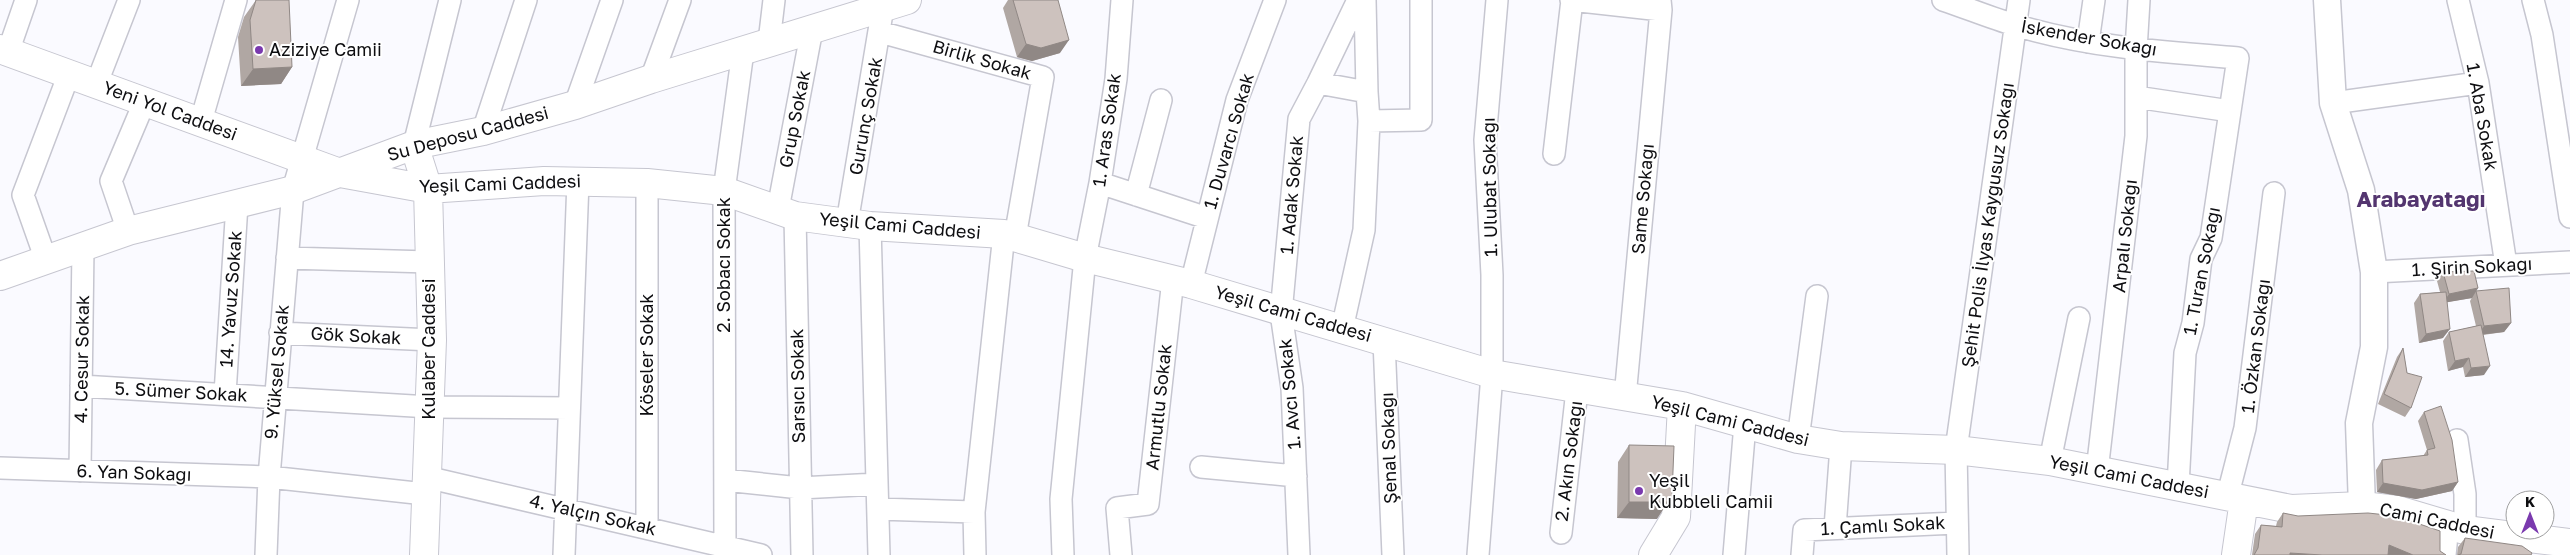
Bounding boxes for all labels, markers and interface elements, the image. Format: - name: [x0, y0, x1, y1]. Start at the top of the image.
- street label: İskender Sokağı: [2019, 14, 2159, 60]
- street label: Birlik Sokak: [930, 34, 1034, 84]
- place label: Aziziye Camii: [269, 38, 382, 60]
- marker: Aziziye Camii: [253, 44, 265, 56]
- street label: Gurunç Sokak: [844, 55, 886, 177]
- street label: 1. Aba Sokak: [2463, 61, 2503, 172]
- street label: Grup Sokak: [774, 68, 814, 169]
- street label: 1. Duvarcı Sokak: [1198, 70, 1258, 211]
- street label: 1. Aras Sokak: [1087, 72, 1125, 188]
- street label: Yeni Yol Caddesi: [100, 76, 241, 145]
- street label: Şehit Polis İlyas Kaygusuz Sokağı: [1956, 81, 2018, 369]
- street label: Su Deposu Caddesi: [385, 101, 551, 165]
- street label: 1. Ulubat Sokağı: [1477, 117, 1501, 257]
- street label: 1. Adak Sokak: [1275, 135, 1307, 255]
- street label: Same Sokağı: [1626, 143, 1658, 255]
- street label: Yeşil Cami Caddesi: [419, 169, 581, 197]
- street label: Arpalı Sokağı: [2107, 178, 2141, 294]
- district label: Arabayatağı: [2357, 185, 2485, 212]
- street label: 2. Sobacı Sokak: [712, 197, 734, 333]
- street label: 1. Turan Sokağı: [2178, 205, 2224, 337]
- street label: Yeşil Cami Caddesi: [818, 207, 982, 243]
- street label: 14. Yavuz Sokak: [214, 230, 246, 368]
- street label: 1. Şirin Sokağı: [2411, 252, 2533, 280]
- street label: Kulaber Caddesi: [417, 278, 439, 420]
- street label: 1. Özkan Sokağı: [2236, 278, 2274, 414]
- street label: Yeşil Cami Caddesi: [1212, 280, 1374, 346]
- street label: Köseler Sokak: [635, 293, 657, 417]
- street label: 4. Cesur Sokak: [69, 295, 93, 423]
- street label: 9. Yüksel Sokak: [259, 304, 293, 440]
- street label: Gök Sokak: [310, 322, 402, 348]
- street label: Sarsıcı Sokak: [785, 328, 809, 444]
- street label: 1. Avcı Sokak: [1273, 338, 1305, 450]
- street label: Armutlu Sokak: [1140, 343, 1176, 471]
- street label: 5. Sümer Sokak: [114, 377, 248, 405]
- street label: Yeşil Cami Caddesi: [1649, 390, 1812, 450]
- street label: Şenal Sokağı: [1375, 392, 1401, 504]
- street label: 2. Akın Sokağı: [1550, 399, 1586, 522]
- street label: Yeşil Cami Caddesi: [2047, 450, 2211, 502]
- street label: 6. Yan Sokağı: [76, 459, 192, 485]
- place label: Yeşil Kubbleli Camii: [1649, 469, 1773, 512]
- marker: Yeşil Kubbleli Camii: [1633, 485, 1645, 497]
- street label: 4. Yalçın Sokak: [528, 489, 659, 539]
- north arrow: [2505, 490, 2555, 540]
- text: K: [2525, 493, 2535, 510]
- street label: Cami Caddesi: [2378, 497, 2497, 543]
- street label: 1. Çamlı Sokak: [1820, 511, 1946, 539]

